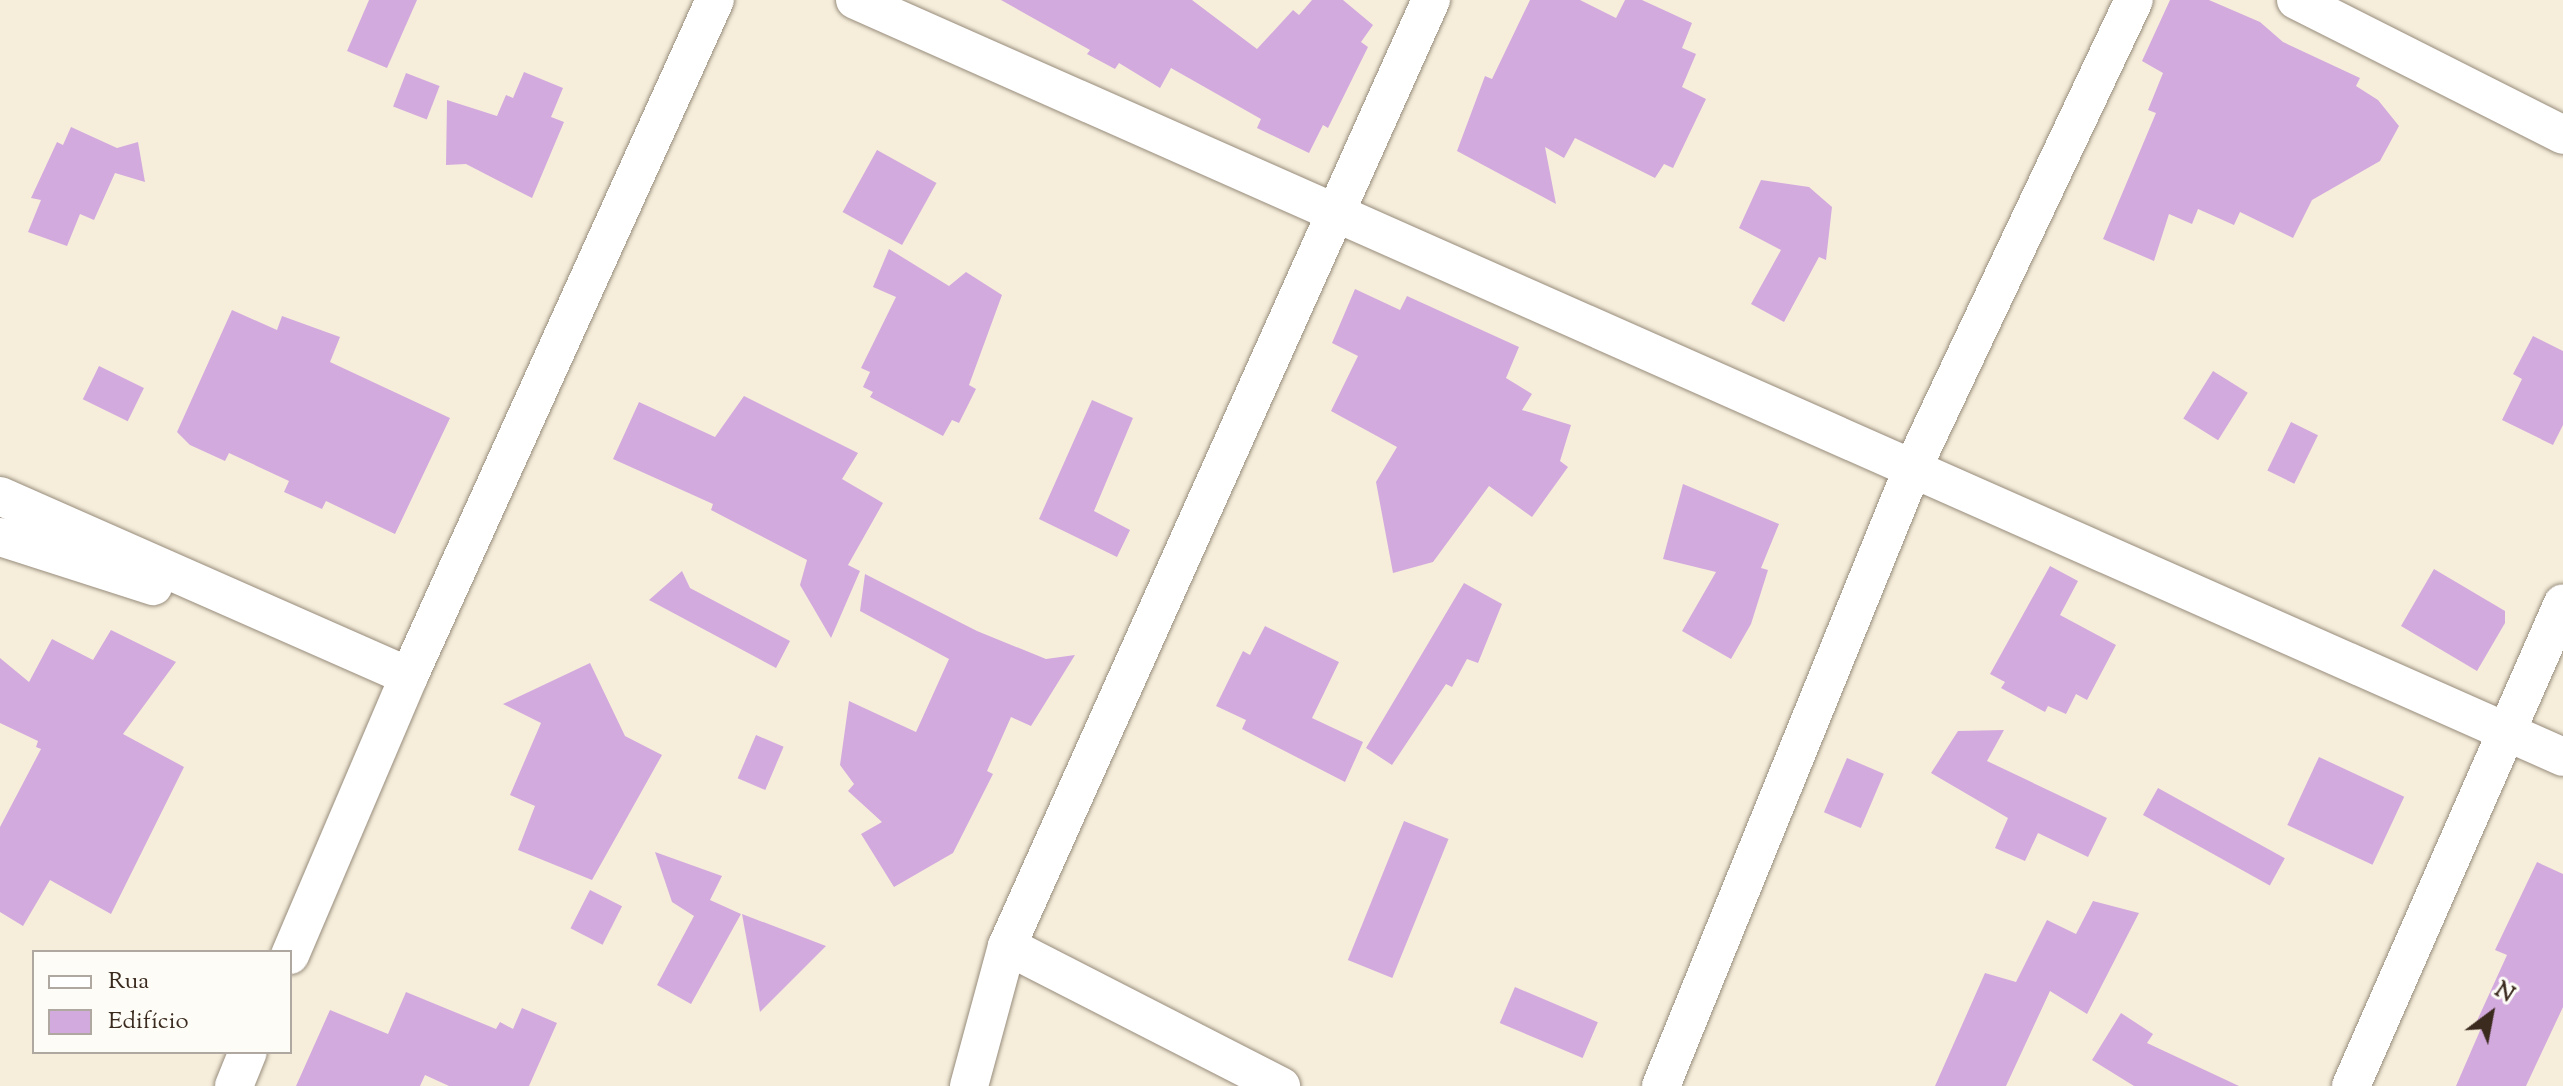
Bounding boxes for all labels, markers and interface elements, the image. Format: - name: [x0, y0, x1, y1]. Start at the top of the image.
- legend: [32, 950, 292, 1054]
- text: Rua: [108, 965, 149, 999]
- north arrow: [2451, 974, 2531, 1054]
- text: N: [2488, 975, 2520, 1012]
- text: Edifício: [108, 1005, 189, 1039]

